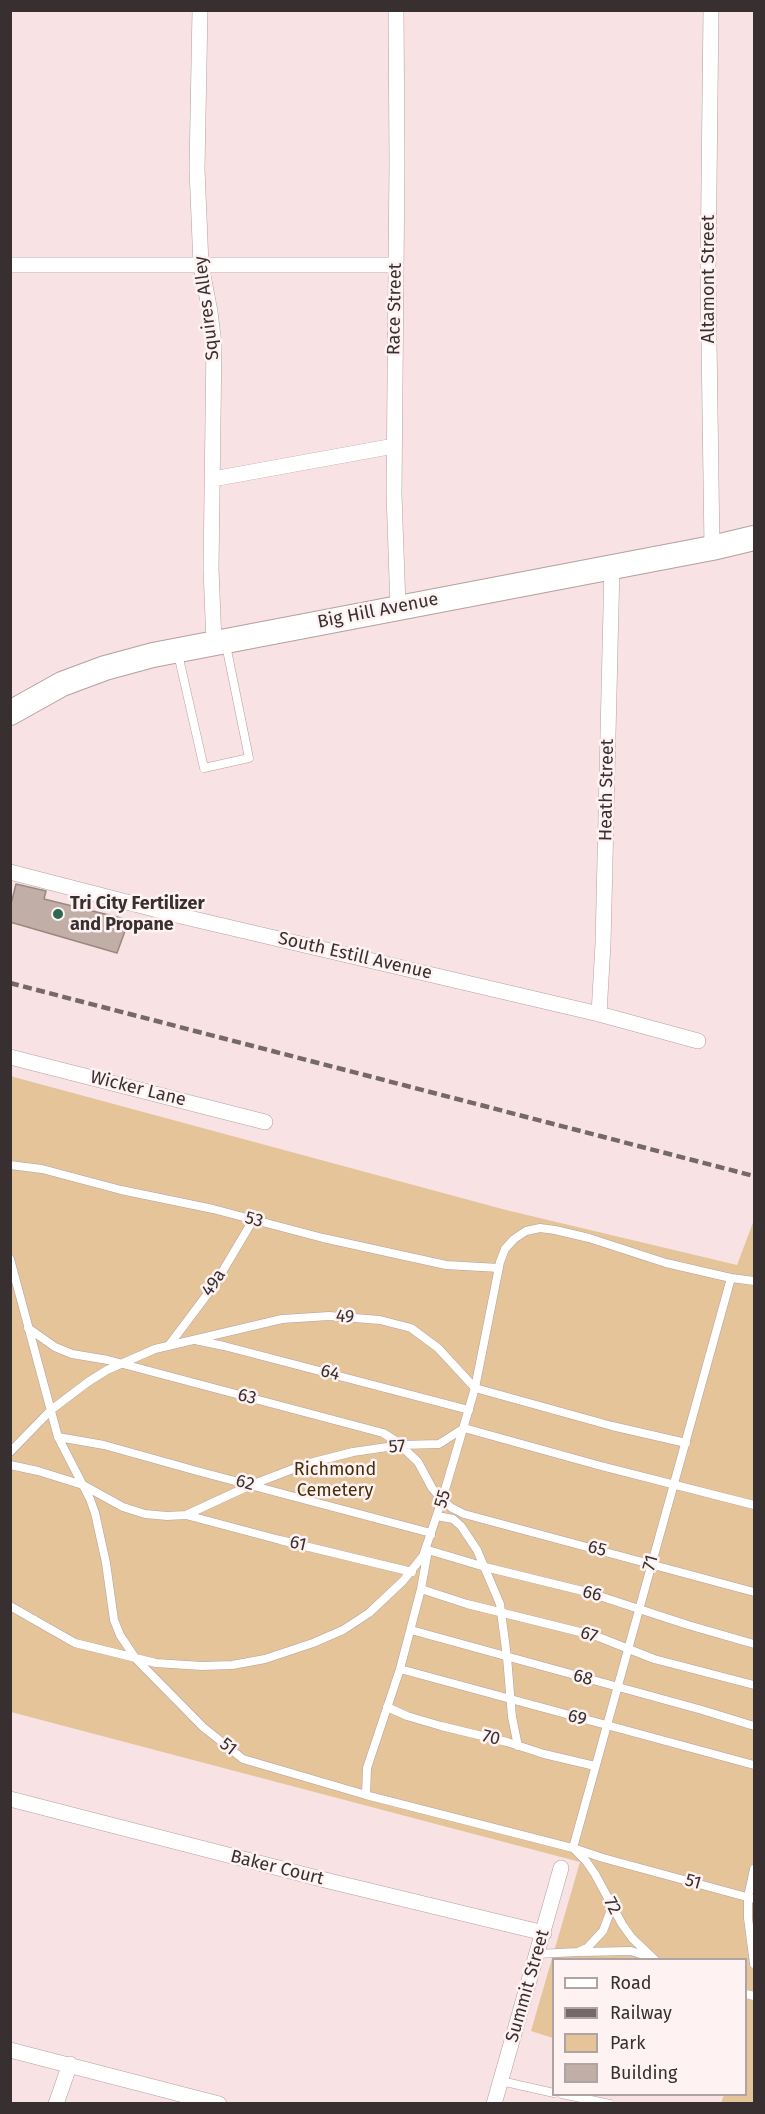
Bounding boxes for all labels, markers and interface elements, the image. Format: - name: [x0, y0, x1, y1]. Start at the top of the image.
- street label: Altamont Street: [698, 215, 720, 343]
- street label: Squires Alley: [190, 255, 224, 361]
- street label: Race Street: [383, 263, 407, 355]
- street label: Big Hill Avenue: [316, 589, 440, 633]
- street label: Heath Street: [595, 739, 619, 841]
- place label: Tri City Fertilizer and Propane: [70, 893, 205, 936]
- marker: Tri City Fertilizer and Propane: [51, 907, 65, 921]
- street label: South Estill Avenue: [276, 928, 434, 984]
- street label: Wicker Lane: [88, 1067, 188, 1111]
- street label: 53: [243, 1207, 265, 1233]
- street label: 49a: [197, 1265, 231, 1301]
- street label: 49: [335, 1306, 355, 1328]
- street label: 64: [318, 1360, 342, 1386]
- street label: 63: [235, 1384, 259, 1410]
- street label: 57: [388, 1436, 406, 1458]
- park label: Richmond Cemetery: [294, 1459, 376, 1502]
- street label: 62: [233, 1470, 257, 1496]
- street label: 55: [430, 1487, 456, 1511]
- street label: 61: [288, 1532, 308, 1556]
- street label: 65: [585, 1536, 609, 1562]
- street label: 71: [639, 1553, 663, 1573]
- street label: 66: [580, 1581, 604, 1607]
- street label: 67: [578, 1622, 600, 1648]
- street label: 68: [571, 1665, 595, 1691]
- street label: 69: [565, 1705, 589, 1731]
- street label: 70: [480, 1725, 502, 1751]
- street label: 51: [215, 1734, 241, 1760]
- street label: Baker Court: [228, 1846, 326, 1890]
- street label: 51: [682, 1869, 704, 1895]
- street label: 72: [599, 1894, 625, 1918]
- street label: Summit Street: [502, 1927, 554, 2045]
- legend: [552, 1958, 747, 2096]
- text: Road: [610, 1972, 652, 1994]
- text: Railway: [610, 2002, 672, 2024]
- text: Park: [610, 2032, 645, 2054]
- text: Building: [610, 2062, 677, 2084]

